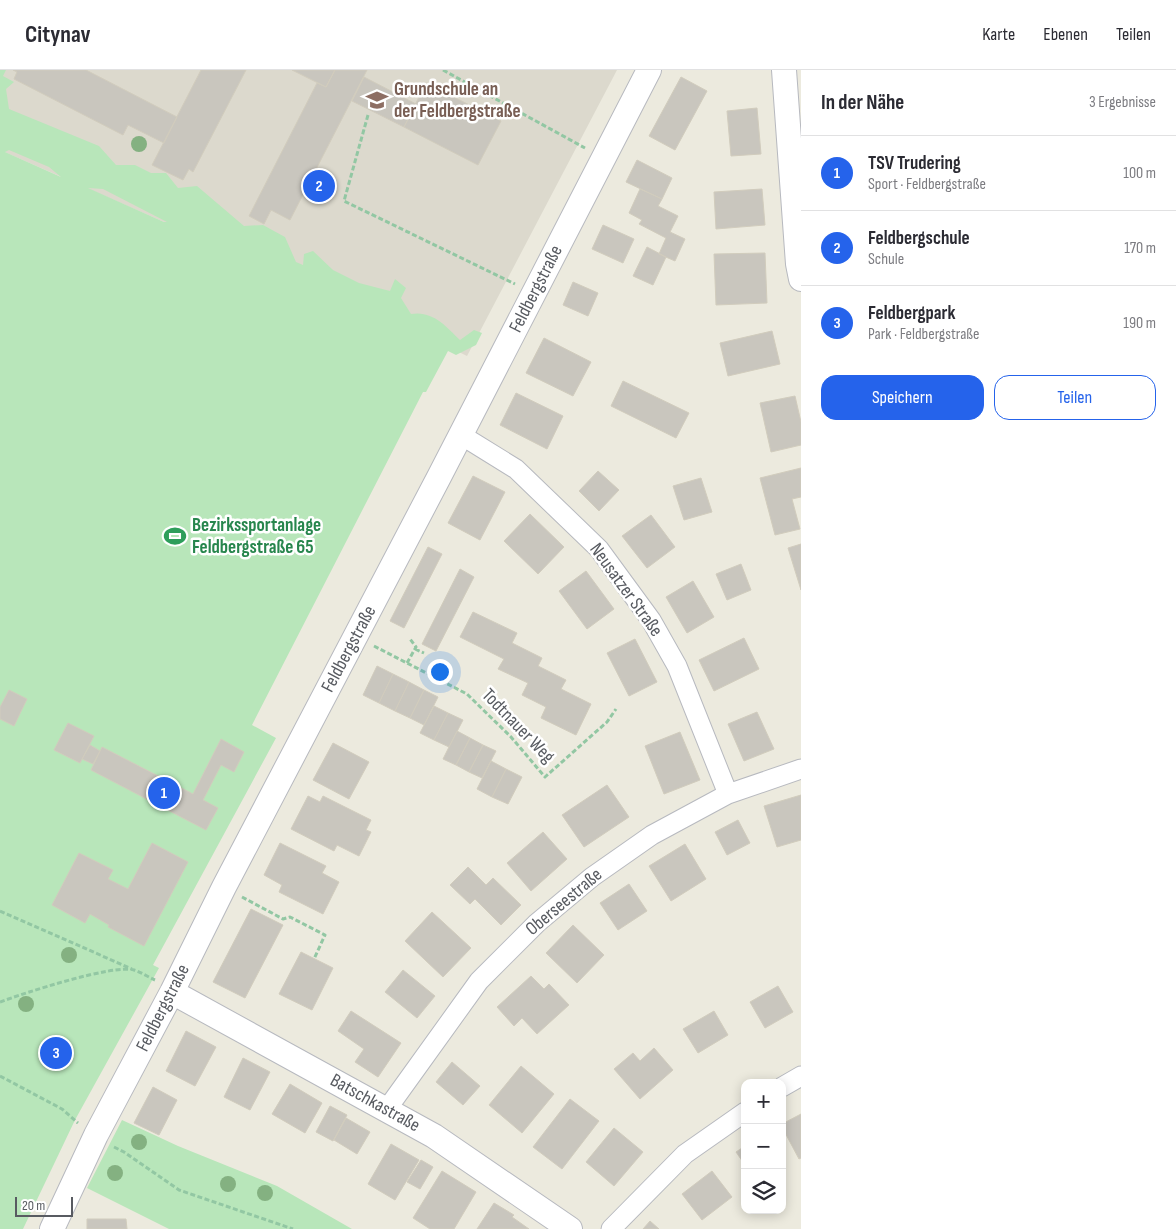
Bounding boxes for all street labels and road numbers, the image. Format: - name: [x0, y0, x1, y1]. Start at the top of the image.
- street label: Feldbergstraße: [504, 242, 568, 336]
- street label: Neusatzer Straße: [584, 539, 668, 641]
- street label: Feldbergstraße: [317, 602, 381, 696]
- street label: Todtnauer Weg: [477, 684, 559, 768]
- street label: Oberseestraße: [521, 863, 607, 941]
- street label: Feldbergstraße: [131, 961, 195, 1055]
- street label: Batschkastraße: [326, 1069, 424, 1137]

